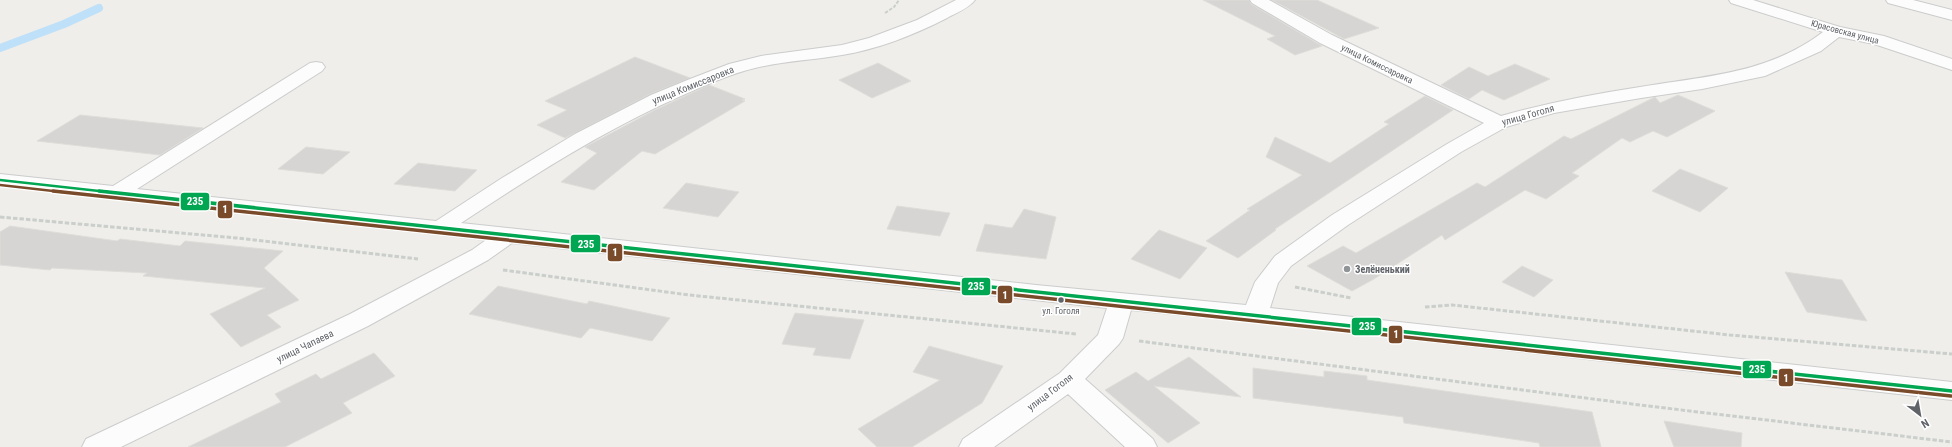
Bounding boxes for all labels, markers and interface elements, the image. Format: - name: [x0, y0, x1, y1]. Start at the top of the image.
- street label: Юрасовская улица: [1810, 18, 1880, 46]
- street label: улица Комиссаровка: [1340, 42, 1414, 86]
- street label: улица Комиссаровка: [651, 64, 736, 106]
- street label: улица Гоголя: [1501, 102, 1556, 128]
- line badge: 235: [180, 192, 210, 211]
- text: 235: [187, 195, 204, 208]
- line badge: 1: [217, 200, 233, 219]
- text: 1: [222, 203, 228, 216]
- line badge: 235: [570, 234, 601, 253]
- text: 235: [578, 238, 595, 251]
- line badge: 1: [607, 243, 623, 262]
- text: 1: [612, 246, 618, 259]
- marker: Зелёненький: [1342, 264, 1352, 274]
- place label: Зелёненький: [1355, 264, 1410, 275]
- line badge: 235: [961, 277, 991, 296]
- text: 235: [968, 280, 985, 293]
- line badge: 1: [997, 285, 1013, 304]
- text: 1: [1002, 289, 1008, 302]
- marker: ул. Гоголя: [1056, 295, 1066, 305]
- place label: ул. Гоголя: [1042, 306, 1080, 316]
- line badge: 235: [1351, 317, 1382, 336]
- text: 235: [1359, 320, 1376, 333]
- line badge: 1: [1388, 325, 1403, 344]
- street label: улица Чапаева: [275, 327, 335, 364]
- text: 1: [1393, 328, 1399, 341]
- line badge: 235: [1742, 360, 1772, 379]
- text: 235: [1749, 363, 1766, 376]
- line badge: 1: [1778, 368, 1794, 387]
- street label: улица Гоголя: [1025, 371, 1075, 413]
- text: 1: [1783, 372, 1789, 385]
- north arrow: [1900, 395, 1940, 435]
- text: N: [1918, 416, 1931, 431]

